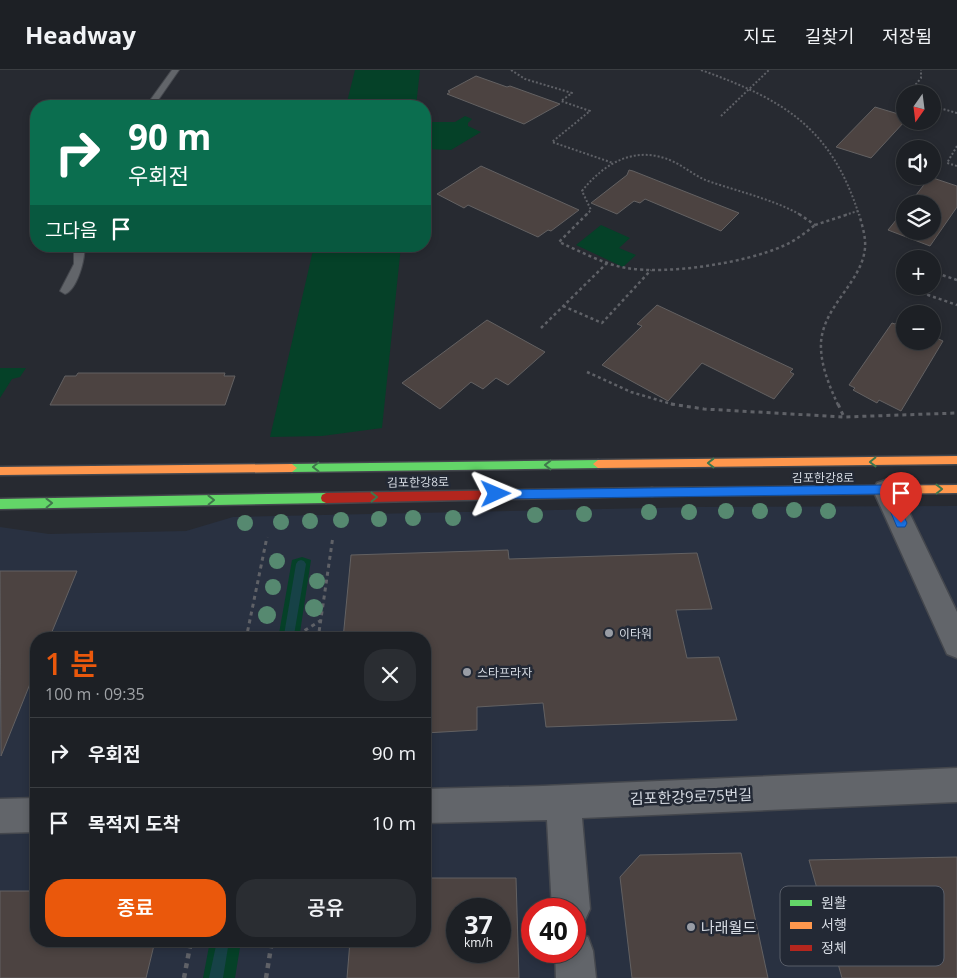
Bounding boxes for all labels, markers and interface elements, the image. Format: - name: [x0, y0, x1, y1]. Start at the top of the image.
- text: Headway: [25, 18, 136, 51]
- text: 지도: [744, 24, 777, 48]
- text: 길찾기: [805, 24, 854, 48]
- text: 저장됨: [882, 24, 932, 48]
- north arrow: [896, 85, 941, 130]
- map controls: [896, 85, 941, 350]
- text: 90 m: [128, 113, 211, 160]
- icon: right: [45, 120, 110, 185]
- button: sound: [896, 140, 941, 185]
- text: 우회전: [128, 160, 189, 190]
- button: layers: [896, 195, 941, 240]
- icon: arrive: [107, 215, 135, 243]
- text: 그다음: [45, 217, 97, 243]
- button: +: [896, 250, 941, 295]
- button: −: [896, 305, 941, 350]
- one-way arrow: [869, 457, 877, 467]
- one-way arrow: [707, 458, 714, 468]
- one-way arrow: [544, 460, 552, 470]
- one-way arrow: [312, 462, 320, 472]
- position arrow: [469, 467, 521, 519]
- street label: 김포한강8로: [792, 469, 854, 486]
- pin: [880, 472, 922, 523]
- street label: 김포한강8로: [387, 473, 449, 491]
- icon: arrive: [887, 479, 915, 507]
- one-way arrow: [935, 484, 943, 494]
- one-way arrow: [370, 492, 378, 502]
- one-way arrow: [208, 495, 215, 505]
- one-way arrow: [45, 498, 53, 509]
- place label: 이타워: [619, 625, 652, 642]
- marker: 이타워: [603, 627, 615, 639]
- text: 1 분: [45, 643, 98, 684]
- button: close: [364, 649, 416, 701]
- place label: 스타프라자: [477, 664, 532, 681]
- marker: 스타프라자: [461, 666, 473, 678]
- text: 100 m · 09:35: [45, 683, 145, 705]
- icon: right: [45, 739, 73, 767]
- text: 90 m: [372, 740, 416, 766]
- text: 우회전: [88, 741, 140, 767]
- street label: 김포한강9로75번길: [630, 784, 752, 808]
- icon: arrive: [45, 809, 73, 837]
- text: 10 m: [372, 810, 416, 836]
- text: 목적지 도착: [88, 811, 180, 837]
- button: 종료: [45, 879, 226, 937]
- button: 공유: [236, 879, 416, 937]
- legend: [780, 886, 944, 966]
- text: 원활: [821, 893, 847, 912]
- speed limit sign: 40: [521, 898, 586, 963]
- text: 37: [464, 907, 493, 941]
- text: 서행: [821, 915, 847, 934]
- place label: 나래월드: [701, 917, 756, 937]
- marker: 나래월드: [685, 921, 697, 933]
- text: km/h: [464, 934, 493, 951]
- text: 정체: [821, 938, 847, 957]

